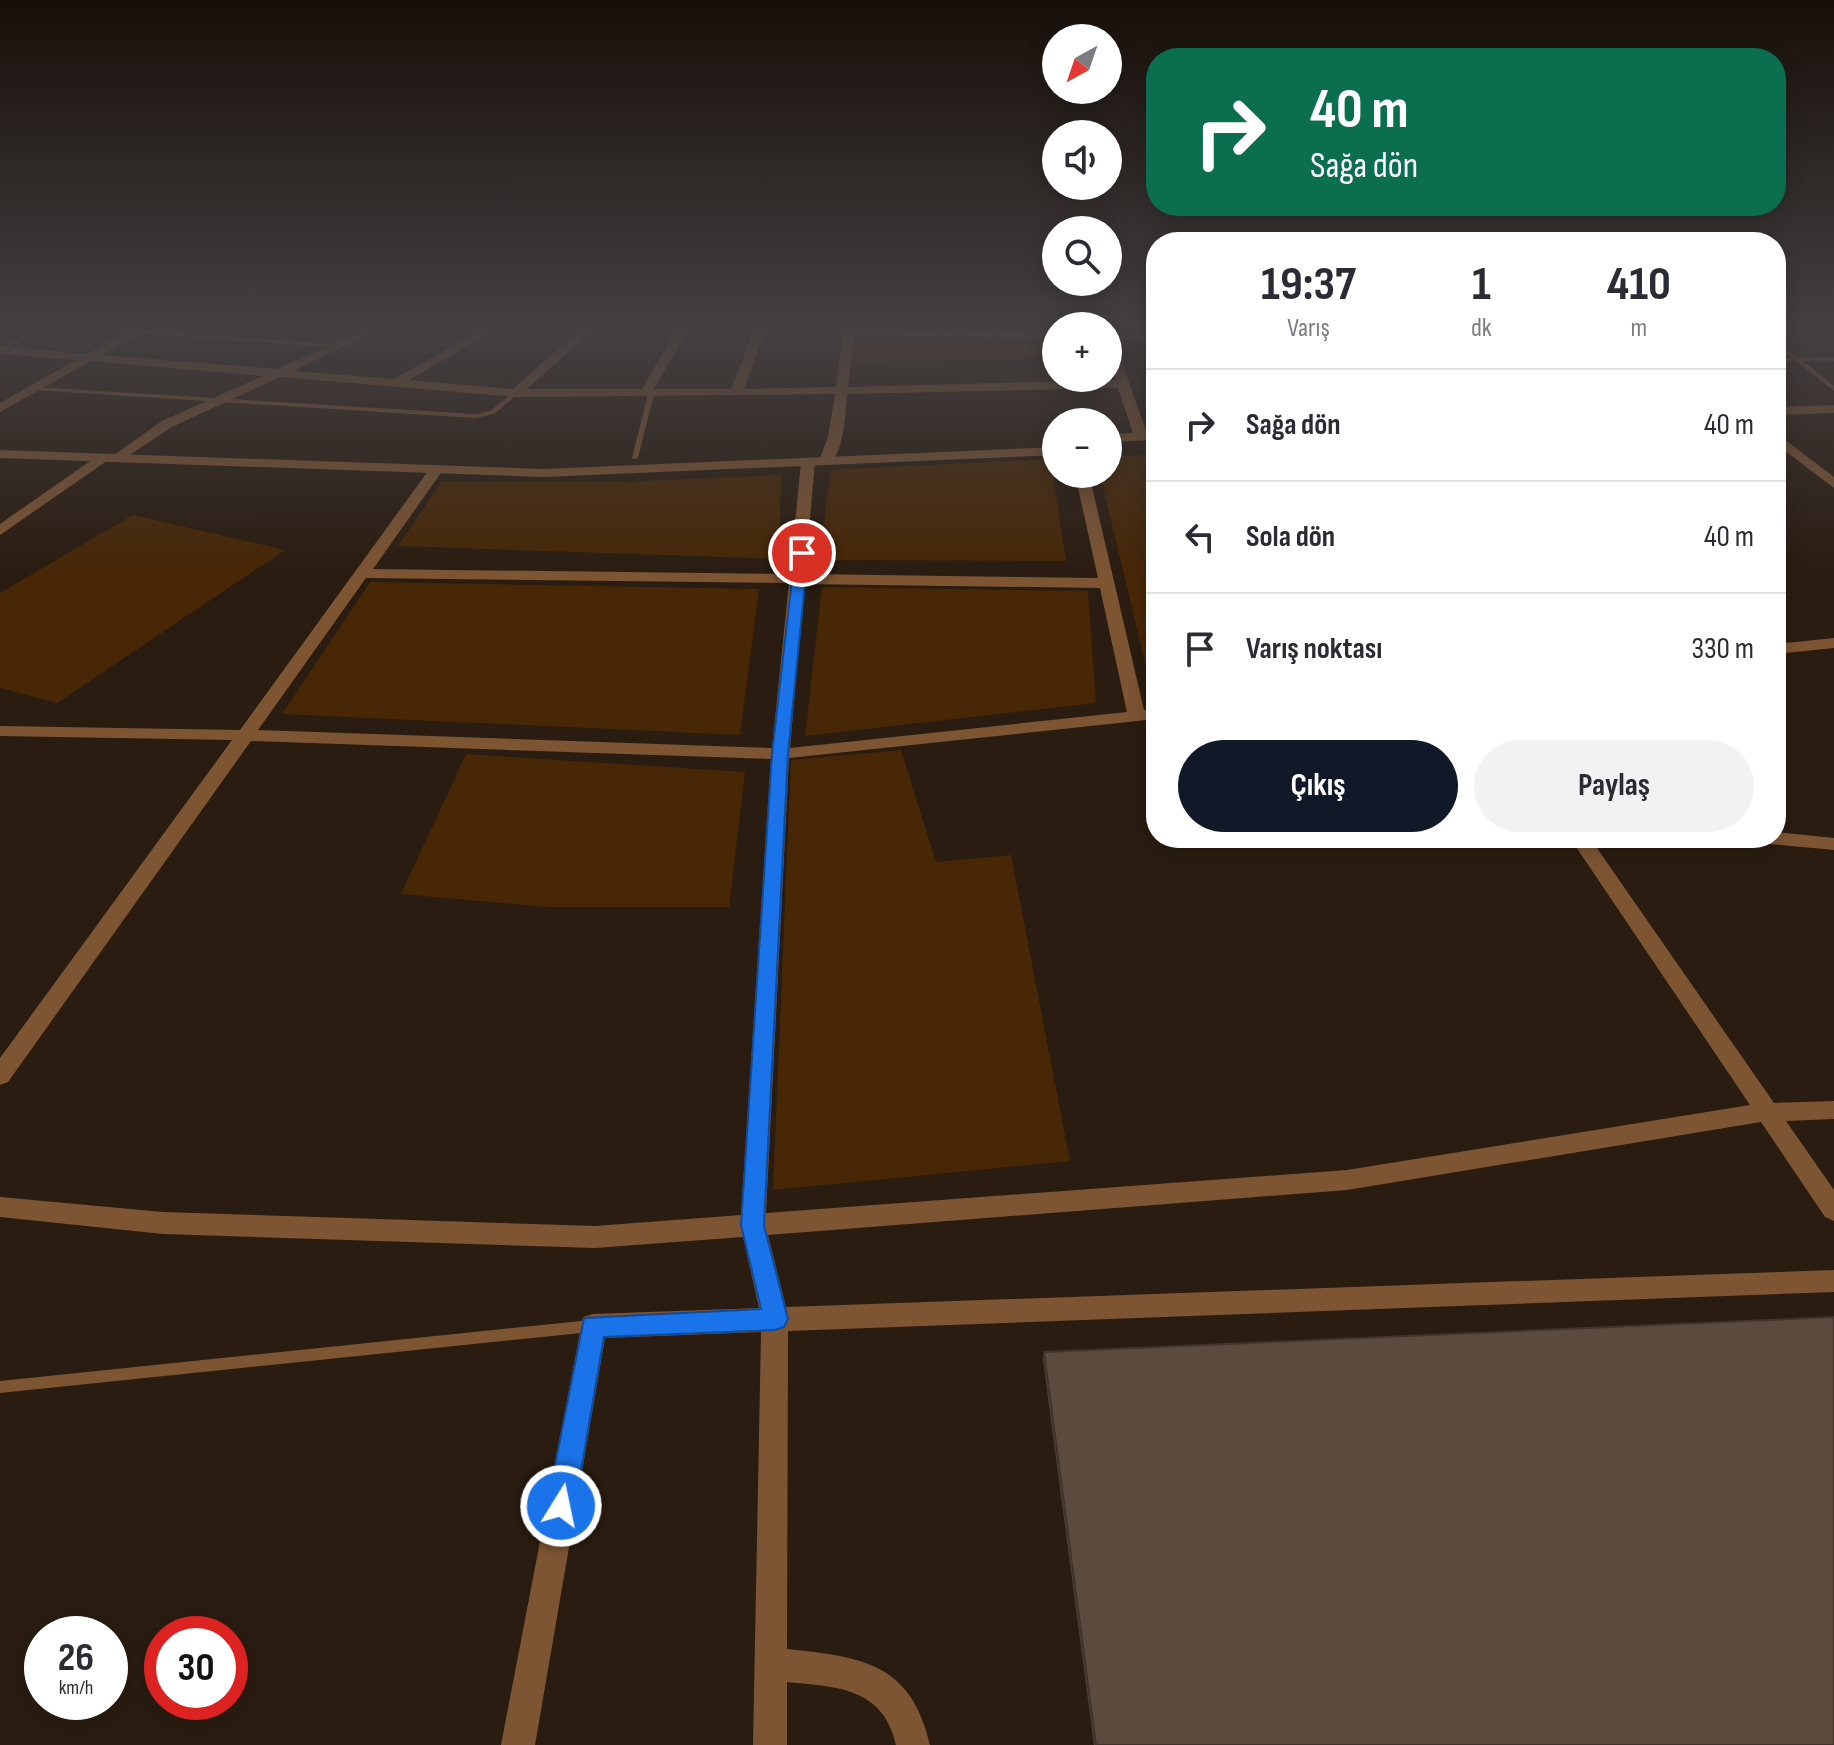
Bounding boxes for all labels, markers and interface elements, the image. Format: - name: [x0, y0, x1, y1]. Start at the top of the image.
- north arrow: [1042, 24, 1122, 104]
- map controls: [1042, 24, 1122, 488]
- text: 40 m: [1310, 77, 1409, 144]
- icon: right: [1178, 80, 1282, 184]
- button: sound: [1042, 120, 1122, 200]
- text: Sağa dön: [1310, 145, 1418, 188]
- button: search: [1042, 216, 1122, 296]
- text: 19:37: [1261, 256, 1356, 313]
- text: 1: [1472, 256, 1491, 313]
- text: 410: [1607, 256, 1671, 313]
- button: +: [1042, 312, 1122, 392]
- text: Varış: [1287, 313, 1330, 344]
- text: dk: [1471, 313, 1492, 344]
- text: m: [1631, 313, 1647, 344]
- icon: right: [1178, 403, 1222, 447]
- text: Sağa dön: [1246, 407, 1341, 443]
- text: 40 m: [1704, 407, 1754, 443]
- button: −: [1042, 408, 1122, 488]
- icon: left: [1178, 515, 1222, 559]
- pin: [768, 519, 836, 587]
- text: Sola dön: [1246, 519, 1335, 555]
- text: 40 m: [1704, 519, 1754, 555]
- icon: arrive: [780, 531, 824, 575]
- icon: arrive: [1178, 627, 1222, 671]
- text: Varış noktası: [1246, 631, 1382, 667]
- text: 330 m: [1691, 631, 1754, 667]
- button: Çıkış: [1178, 740, 1458, 832]
- button: Paylaş: [1474, 740, 1754, 832]
- position arrow: [519, 1464, 603, 1548]
- speed limit sign: 30: [144, 1616, 248, 1720]
- text: 26: [58, 1634, 94, 1682]
- text: km/h: [59, 1676, 93, 1700]

